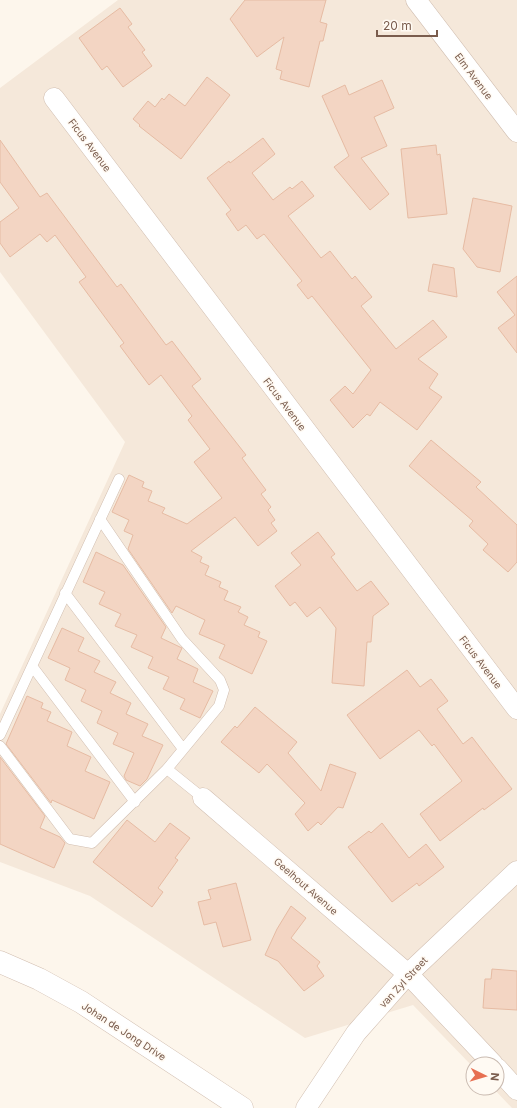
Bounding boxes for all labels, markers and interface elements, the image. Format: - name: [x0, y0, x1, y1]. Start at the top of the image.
- scale bar: [377, 12, 437, 38]
- text: 20 m: [383, 18, 412, 33]
- street label: Elm Avenue: [453, 50, 495, 102]
- street label: Ficus Avenue: [66, 116, 114, 174]
- street label: Ficus Avenue: [261, 375, 309, 433]
- street label: Ficus Avenue: [457, 633, 505, 691]
- street label: Geelhout Avenue: [272, 855, 340, 917]
- street label: van Zyl Street: [376, 953, 430, 1010]
- street label: Johan de Jong Drive: [80, 999, 169, 1063]
- north arrow: [465, 1056, 505, 1096]
- text: N: [488, 1072, 502, 1082]

